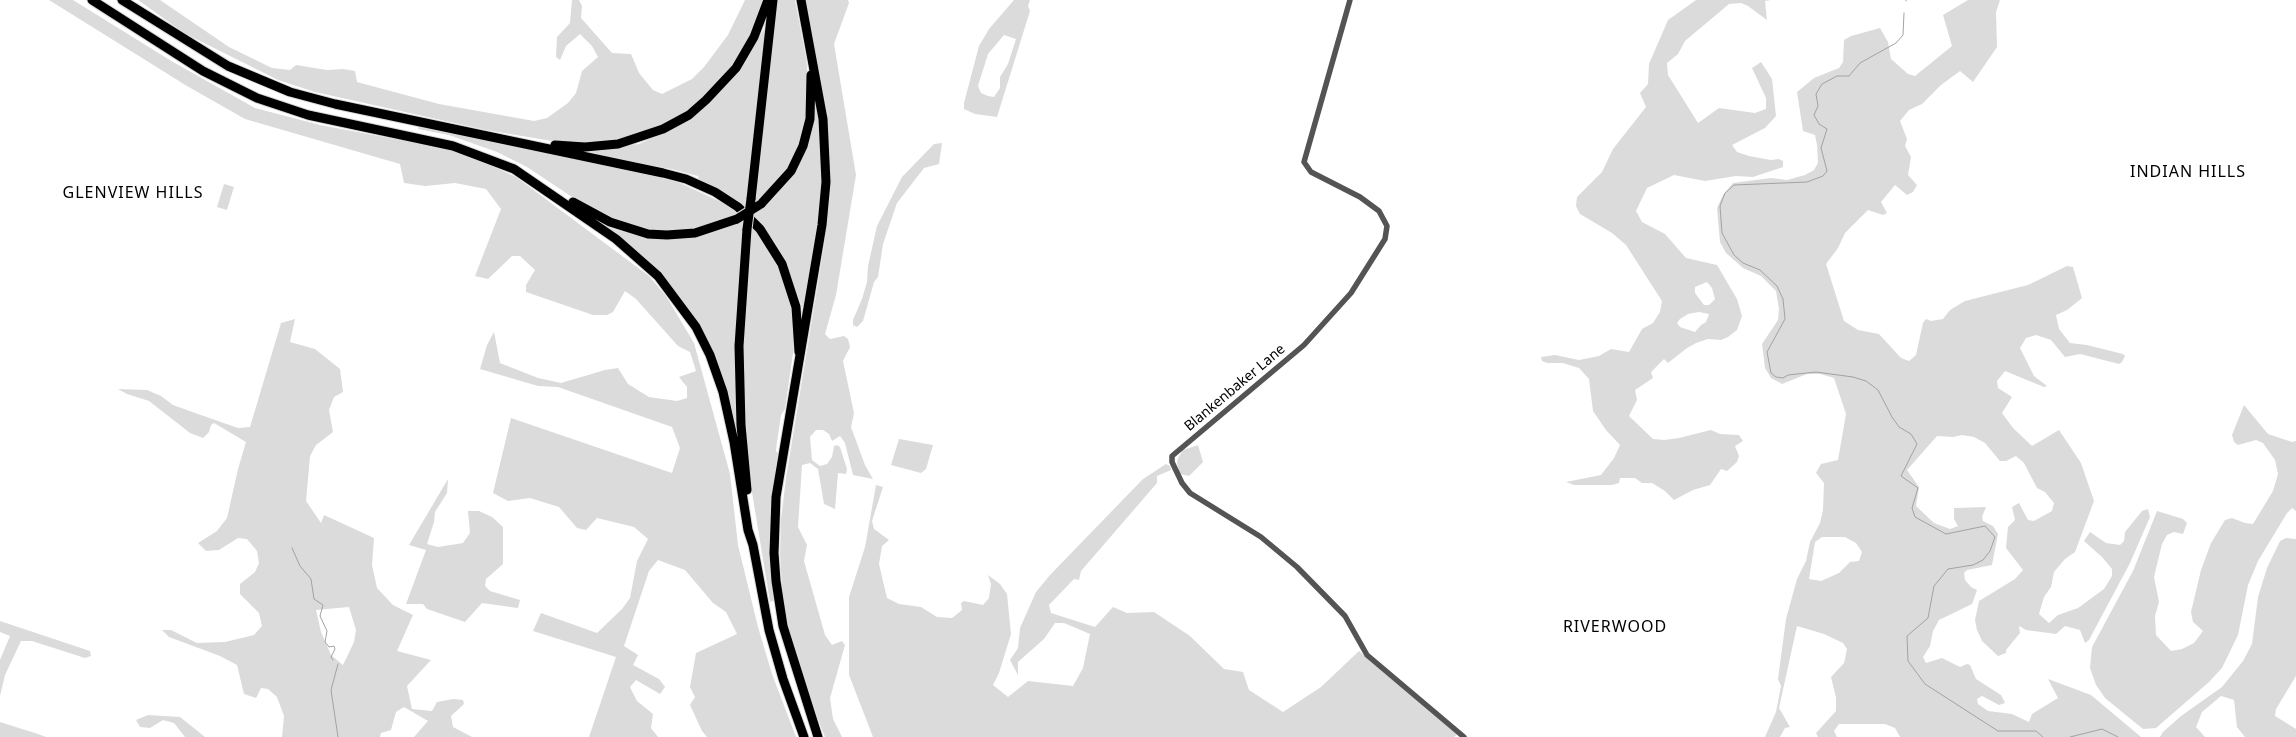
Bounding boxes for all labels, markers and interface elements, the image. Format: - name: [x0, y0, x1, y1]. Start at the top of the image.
- district label: INDIAN HILLS: [2128, 162, 2248, 182]
- district label: GLENVIEW HILLS: [61, 183, 205, 203]
- street label: Blankenbaker Lane: [1181, 341, 1289, 435]
- district label: RIVERWOOD: [1562, 617, 1668, 637]

